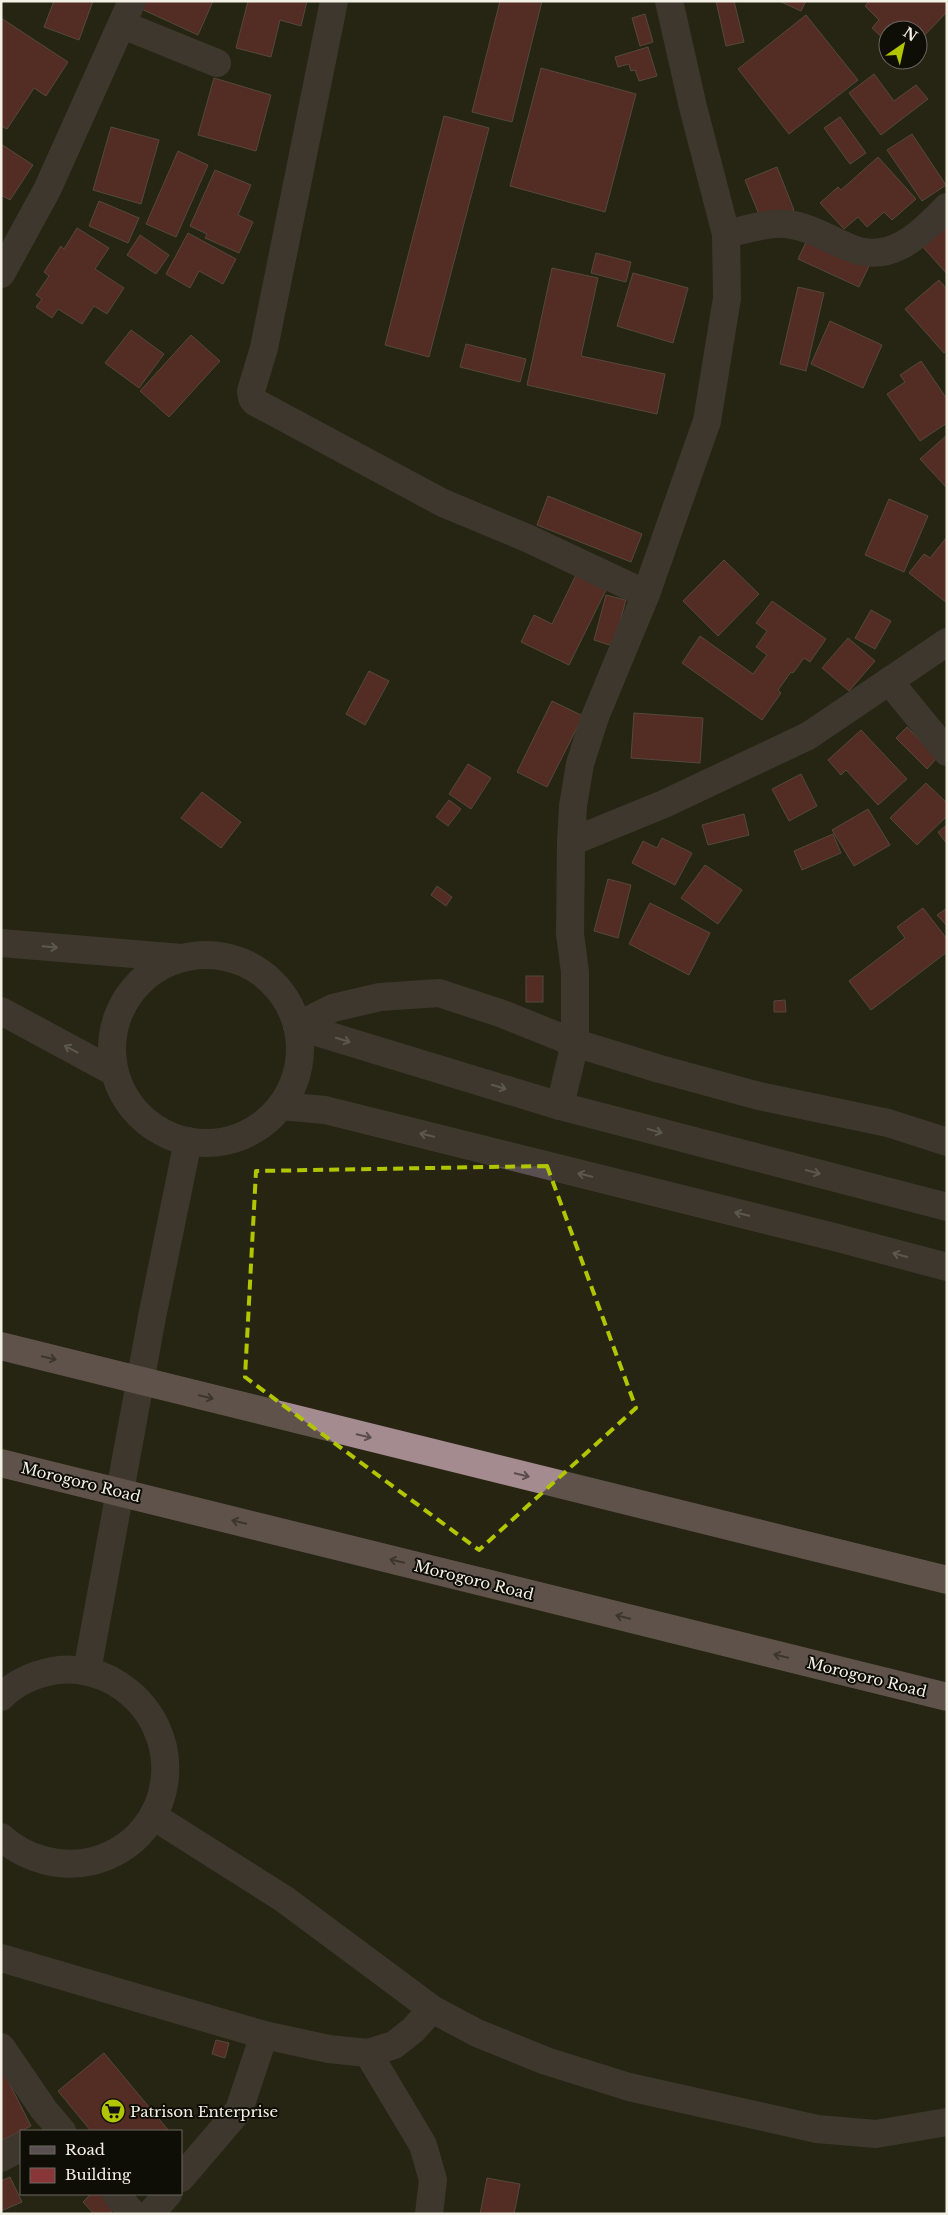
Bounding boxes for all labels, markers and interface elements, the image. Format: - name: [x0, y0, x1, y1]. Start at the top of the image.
- north arrow: [878, 20, 928, 70]
- text: N: [900, 23, 921, 45]
- one-way arrow: [42, 943, 58, 952]
- one-way arrow: [335, 1036, 351, 1046]
- one-way arrow: [64, 1044, 79, 1054]
- one-way arrow: [490, 1083, 506, 1093]
- one-way arrow: [647, 1126, 663, 1136]
- one-way arrow: [420, 1130, 436, 1139]
- one-way arrow: [804, 1168, 820, 1177]
- one-way arrow: [577, 1169, 593, 1179]
- one-way arrow: [735, 1209, 751, 1218]
- one-way arrow: [892, 1249, 908, 1259]
- one-way arrow: [40, 1354, 56, 1363]
- one-way arrow: [198, 1393, 214, 1402]
- one-way arrow: [355, 1432, 371, 1441]
- street label: Morogoro Road: [19, 1458, 143, 1506]
- one-way arrow: [513, 1471, 529, 1480]
- one-way arrow: [232, 1517, 248, 1526]
- one-way arrow: [390, 1556, 406, 1565]
- street label: Morogoro Road: [412, 1556, 536, 1604]
- one-way arrow: [615, 1612, 631, 1621]
- one-way arrow: [773, 1651, 789, 1660]
- street label: Morogoro Road: [805, 1653, 929, 1701]
- supermarket icon: Patrison Enterprise: [100, 2098, 126, 2124]
- place label: Patrison Enterprise: [130, 2102, 278, 2121]
- legend: [20, 2130, 182, 2195]
- text: Road: [65, 2140, 105, 2159]
- text: Building: [65, 2165, 132, 2184]

